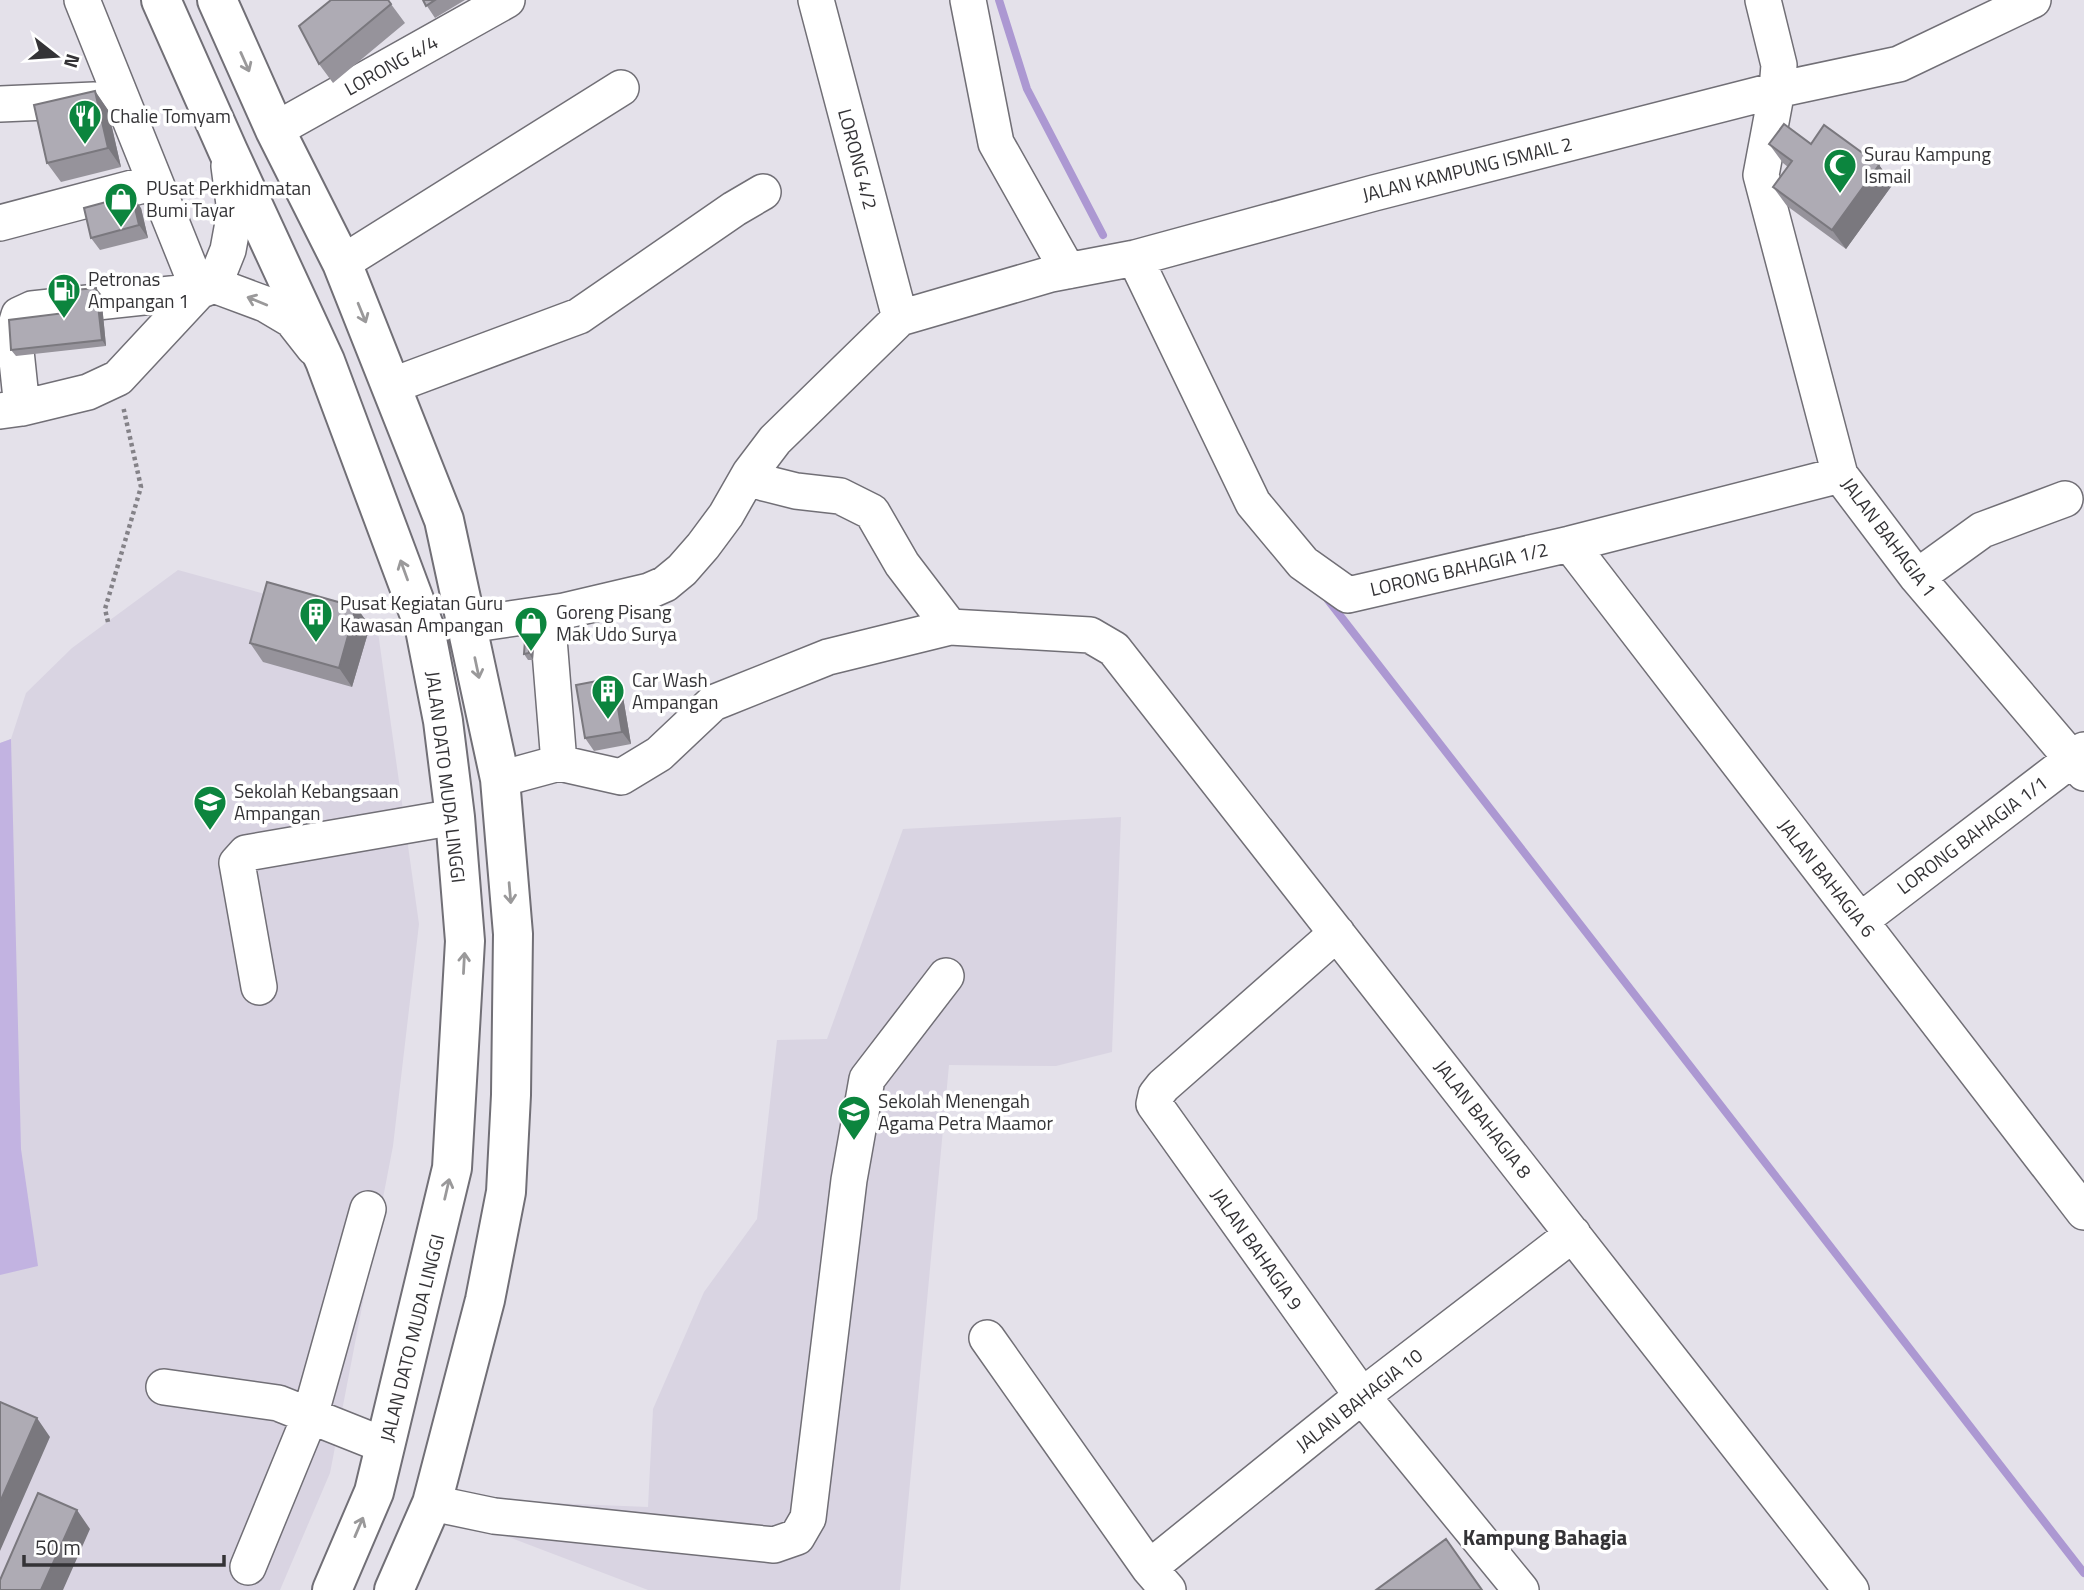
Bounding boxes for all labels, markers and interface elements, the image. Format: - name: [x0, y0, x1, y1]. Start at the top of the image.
- north arrow: [21, 21, 91, 91]
- street label: LORONG 4/4: [339, 27, 443, 102]
- text: N: [57, 51, 89, 72]
- one-way arrow: [239, 51, 252, 73]
- restaurant icon: Chalie Tomyam: [66, 97, 104, 146]
- place label: Chalie Tomyam: [110, 101, 231, 130]
- street label: LORONG 4/2: [831, 105, 886, 213]
- street label: JALAN KAMPUNG ISMAIL 2: [1359, 128, 1575, 209]
- place label: Surau Kampung Ismail: [1864, 139, 1991, 190]
- mosque icon: Surau Kampung Ismail: [1821, 146, 1859, 195]
- place label: PUsat Perkhidmatan Bumi Tayar: [146, 173, 311, 224]
- shop icon: PUsat Perkhidmatan Bumi Tayar: [102, 180, 140, 229]
- place label: Petronas Ampangan 1: [88, 264, 189, 315]
- fuel station icon: Petronas Ampangan 1: [45, 271, 83, 320]
- one-way arrow: [246, 294, 268, 307]
- one-way arrow: [357, 301, 370, 323]
- street label: JALAN BAHAGIA 1: [1835, 471, 1944, 603]
- street label: LORONG BAHAGIA 1/2: [1367, 534, 1551, 603]
- one-way arrow: [397, 559, 410, 581]
- place label: Pusat Kegiatan Guru Kawasan Ampangan: [340, 588, 503, 639]
- building icon: Pusat Kegiatan Guru Kawasan Ampangan: [297, 595, 335, 644]
- place label: Goreng Pisang Mak Udo Surya: [556, 597, 677, 648]
- shop icon: Goreng Pisang Mak Udo Surya: [512, 604, 550, 653]
- one-way arrow: [470, 656, 484, 679]
- place label: Car Wash Ampangan: [632, 665, 718, 716]
- street label: JALAN DATO MUDA LINGGI: [419, 669, 474, 885]
- building icon: Car Wash Ampangan: [589, 672, 627, 721]
- street label: LORONG BAHAGIA 1/1: [1890, 768, 2053, 901]
- place label: Sekolah Kebangsaan Ampangan: [234, 776, 399, 827]
- school or university icon: Sekolah Kebangsaan Ampangan: [191, 783, 229, 832]
- street label: JALAN BAHAGIA 6: [1772, 812, 1883, 943]
- one-way arrow: [504, 881, 517, 904]
- one-way arrow: [457, 951, 470, 974]
- street label: JALAN BAHAGIA 8: [1428, 1053, 1539, 1184]
- place label: Sekolah Menengah Agama Petra Maamor: [878, 1086, 1054, 1137]
- school or university icon: Sekolah Menengah Agama Petra Maamor: [835, 1093, 873, 1142]
- one-way arrow: [441, 1178, 455, 1201]
- street label: JALAN BAHAGIA 9: [1204, 1182, 1310, 1316]
- street label: JALAN DATO MUDA LINGGI: [372, 1231, 451, 1445]
- street label: JALAN BAHAGIA 10: [1289, 1341, 1428, 1458]
- one-way arrow: [353, 1517, 366, 1539]
- district label: Kampung Bahagia: [1463, 1521, 1627, 1553]
- scale bar: [24, 1524, 224, 1568]
- text: 50 m: [35, 1531, 81, 1563]

